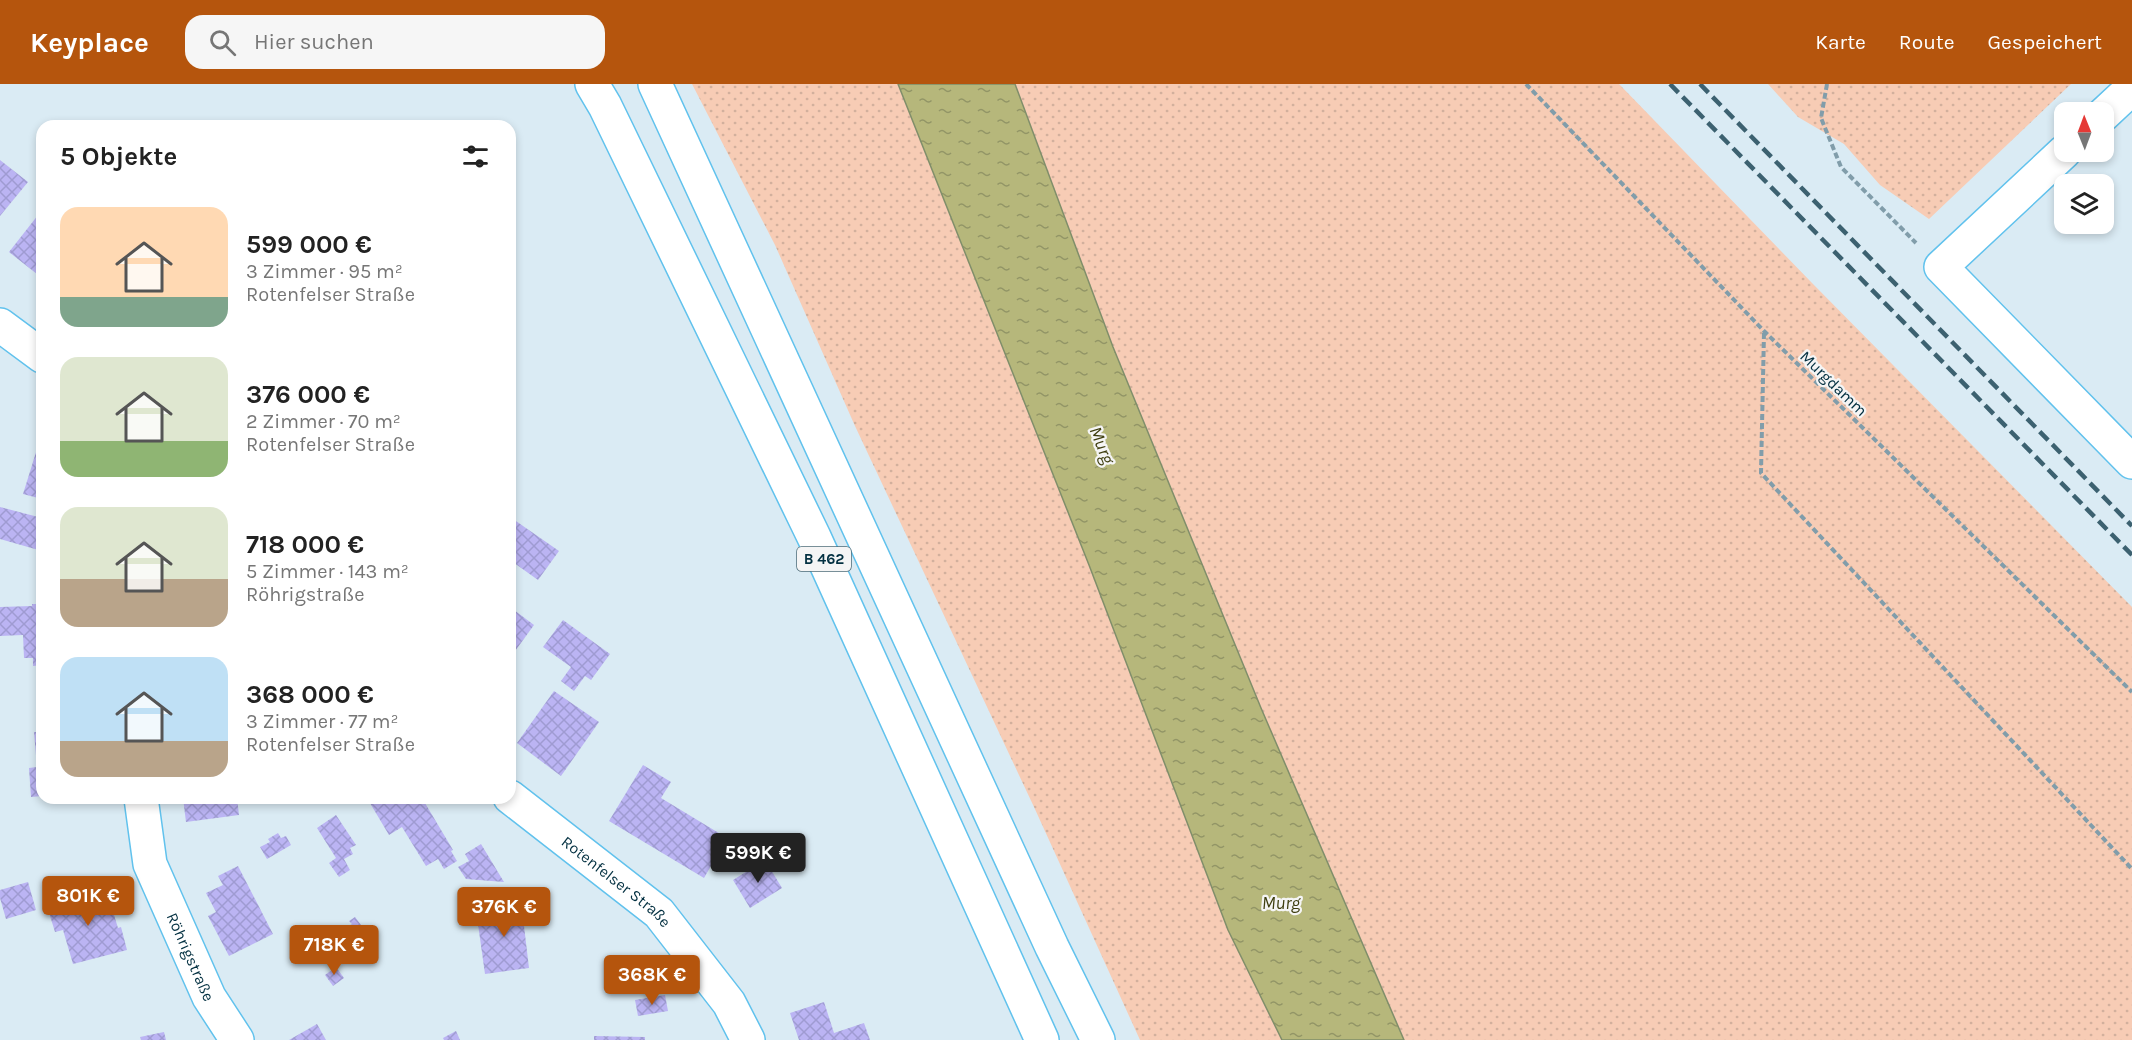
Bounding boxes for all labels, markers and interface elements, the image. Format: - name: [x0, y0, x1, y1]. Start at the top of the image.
- search box: [185, 15, 605, 69]
- text: Keyplace: [30, 26, 149, 59]
- icon: search: [206, 26, 239, 59]
- text: Hier suchen: [254, 29, 374, 55]
- text: Karte: [1815, 30, 1866, 54]
- text: Route: [1899, 30, 1955, 54]
- text: Gespeichert: [1988, 30, 2102, 54]
- north arrow: [2054, 102, 2114, 162]
- map controls: [2054, 102, 2114, 234]
- icon: filters: [459, 140, 492, 173]
- text: 5 Objekte: [60, 141, 177, 172]
- button: layers: [2054, 174, 2114, 234]
- text: 599 000 €: [246, 229, 372, 260]
- icon: home: [108, 231, 180, 303]
- text: 3 Zimmer · 95 m²: [246, 260, 403, 283]
- text: Rotenfelser Straße: [246, 283, 415, 306]
- street label: Murgdamm: [1796, 347, 1871, 420]
- text: 376 000 €: [246, 379, 370, 410]
- icon: home: [108, 381, 180, 453]
- text: 2 Zimmer · 70 m²: [246, 410, 401, 433]
- water label: Murg: [1085, 423, 1120, 468]
- text: Rotenfelser Straße: [246, 433, 415, 456]
- text: 718 000 €: [246, 529, 364, 560]
- icon: home: [108, 531, 180, 603]
- road number: B 462: [797, 547, 851, 571]
- text: 5 Zimmer · 143 m²: [246, 560, 409, 583]
- text: Röhrigstraße: [246, 583, 365, 606]
- text: 368 000 €: [246, 679, 374, 710]
- icon: home: [108, 681, 180, 753]
- text: 3 Zimmer · 77 m²: [246, 710, 399, 733]
- text: Rotenfelser Straße: [246, 733, 415, 756]
- street label: Rotenfelser Straße: [558, 832, 675, 931]
- pin: 599K €: [709, 833, 807, 884]
- text: 599K €: [725, 841, 791, 864]
- pin: 801K €: [39, 876, 137, 927]
- text: 801K €: [56, 884, 120, 907]
- pin: 376K €: [455, 887, 553, 938]
- water label: Murg: [1262, 892, 1301, 914]
- text: 376K €: [471, 895, 537, 918]
- street label: Röhrigstraße: [163, 910, 219, 1004]
- pin: 718K €: [285, 925, 383, 976]
- text: 718K €: [304, 933, 364, 956]
- pin: 368K €: [603, 955, 701, 1006]
- text: 368K €: [618, 963, 686, 986]

